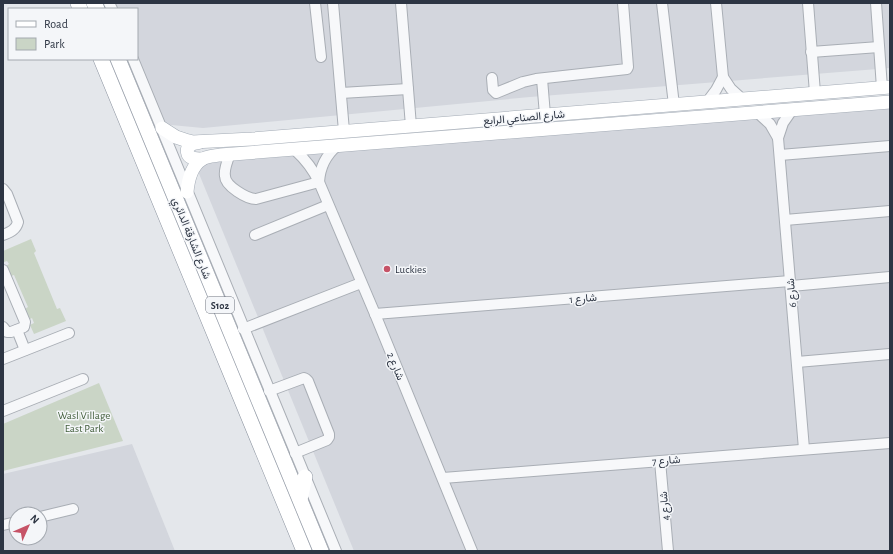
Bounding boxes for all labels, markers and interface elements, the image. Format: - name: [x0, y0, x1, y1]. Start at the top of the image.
- legend: [8, 8, 138, 60]
- text: Road: [44, 18, 68, 30]
- text: Park: [44, 38, 65, 50]
- street label: شارع الصناعي الرابع: [483, 108, 566, 131]
- street label: شارع الشارقة الدائري: [166, 196, 213, 282]
- marker: Luckies: [382, 264, 392, 274]
- place label: Luckies: [395, 264, 426, 275]
- street label: شارع 6: [785, 277, 800, 308]
- street label: شارع 1: [569, 292, 598, 307]
- road number: S102: [206, 297, 234, 313]
- street label: شارع 2: [383, 351, 406, 383]
- park label: Wasl Village East Park: [58, 410, 110, 434]
- street label: شارع 7: [651, 454, 681, 469]
- street label: شارع 4: [658, 490, 673, 521]
- north arrow: [8, 506, 48, 546]
- text: N: [28, 513, 41, 526]

